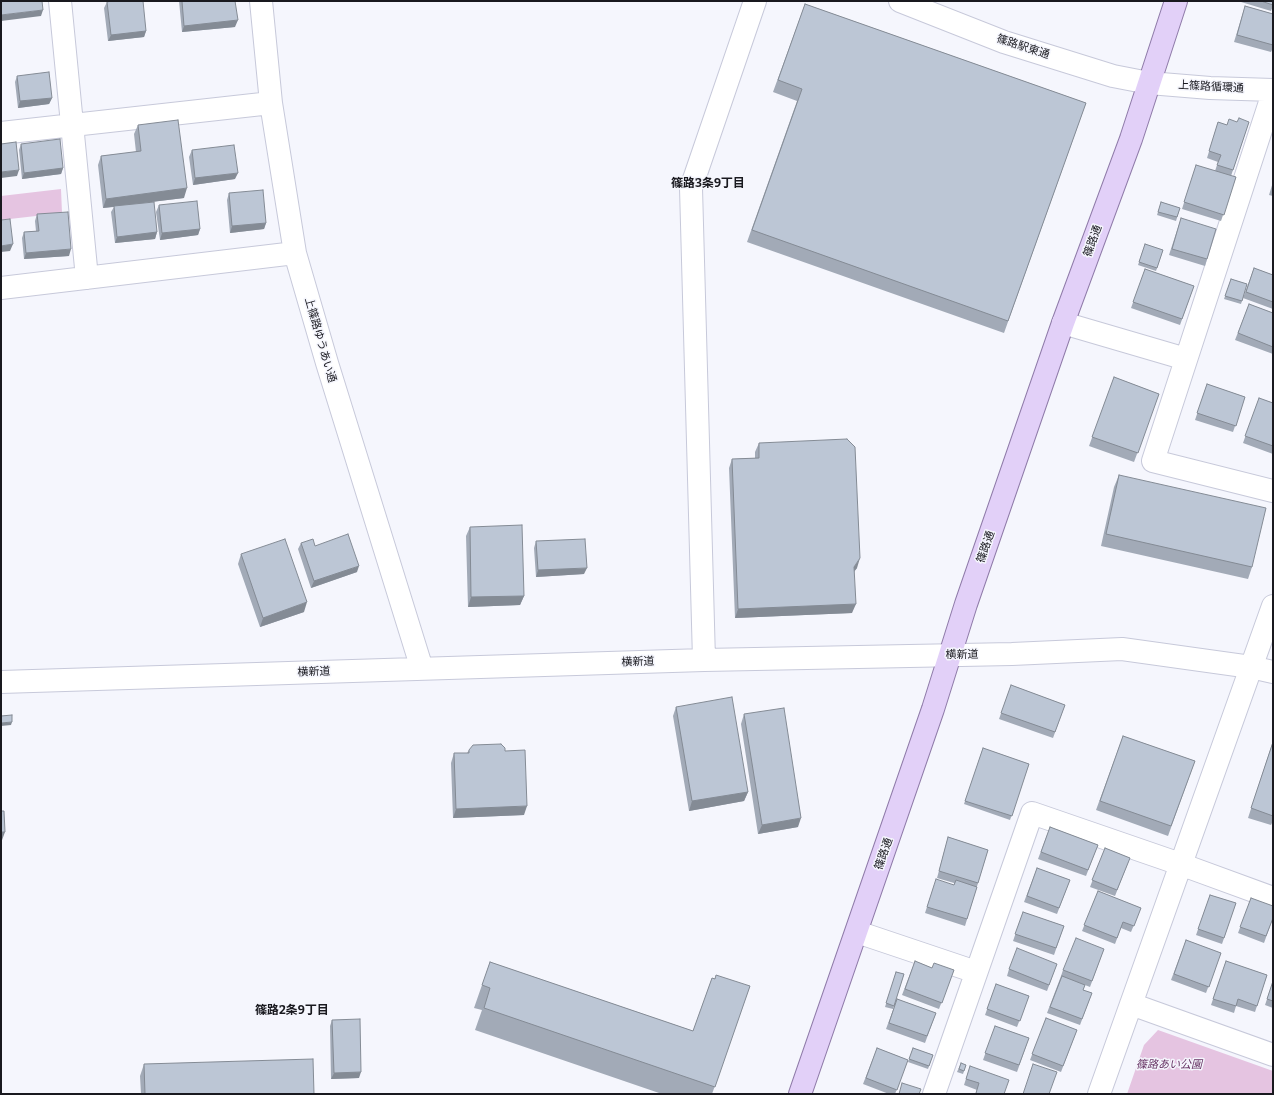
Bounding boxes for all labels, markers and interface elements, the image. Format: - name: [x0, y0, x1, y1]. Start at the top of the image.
- street label: 篠路駅東通: [995, 32, 1051, 62]
- street label: 上篠路循環通: [1178, 79, 1244, 95]
- district label: 篠路3条9丁目: [671, 177, 745, 191]
- street label: 篠路通: [1081, 223, 1105, 259]
- street label: 上篠路ゆうあい通: [302, 296, 338, 384]
- street label: 篠路通: [974, 529, 998, 565]
- street label: 横新道: [945, 648, 979, 662]
- street label: 横新道: [621, 655, 655, 669]
- street label: 横新道: [297, 665, 331, 679]
- street label: 篠路通: [872, 836, 896, 872]
- district label: 篠路2条9丁目: [255, 1004, 329, 1018]
- park label: 篠路あい公園: [1136, 1058, 1202, 1072]

